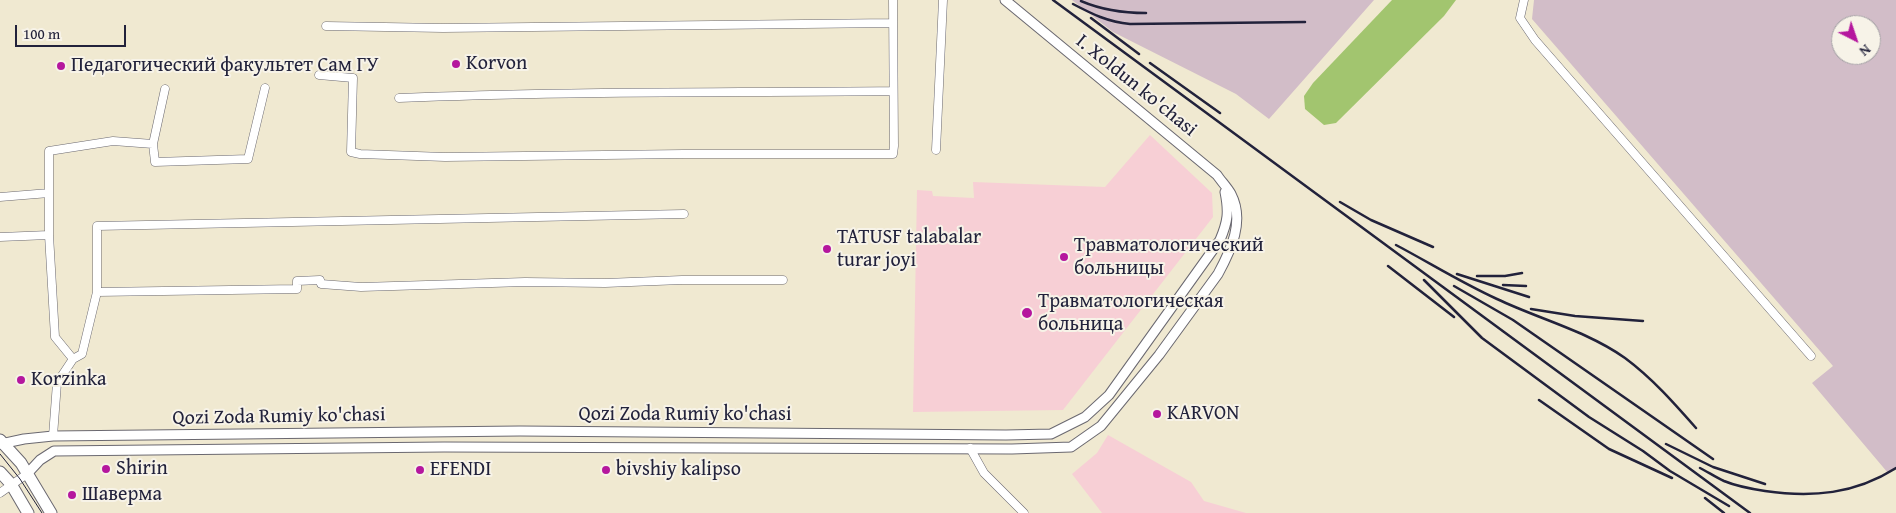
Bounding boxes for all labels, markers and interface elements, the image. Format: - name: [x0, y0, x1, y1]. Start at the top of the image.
- scale bar: [18, 15, 129, 47]
- north arrow: [1831, 15, 1881, 65]
- text: 100 m: [23, 23, 60, 44]
- street label: I. Xoldun ko'chasi: [1071, 30, 1201, 142]
- text: N: [1855, 40, 1875, 61]
- place label: Korvon: [466, 52, 527, 76]
- place label: Педагогический факультет Сам ГУ: [71, 54, 378, 78]
- marker: Korvon: [450, 58, 462, 70]
- marker: Педагогический факультет Сам ГУ: [55, 60, 67, 72]
- place label: TATUSF talabalar turar joyi: [837, 226, 981, 273]
- place label: Травматологический больницы: [1074, 234, 1264, 281]
- marker: TATUSF talabalar turar joyi: [821, 243, 833, 255]
- marker: Травматологический больницы: [1058, 251, 1070, 263]
- place label: Травматологическая больница: [1038, 290, 1224, 337]
- marker: Травматологическая больница: [1020, 306, 1034, 320]
- place label: Korzinka: [31, 368, 106, 392]
- marker: Korzinka: [15, 374, 27, 386]
- place label: KARVON: [1167, 402, 1239, 426]
- street label: Qozi Zoda Rumiy ko'chasi: [172, 403, 386, 431]
- street label: Qozi Zoda Rumiy ko'chasi: [578, 403, 792, 427]
- marker: KARVON: [1151, 408, 1163, 420]
- place label: Shirin: [116, 457, 168, 481]
- place label: EFENDI: [430, 458, 491, 482]
- place label: bivshiy kalipso: [616, 458, 741, 482]
- marker: Shirin: [100, 463, 112, 475]
- marker: EFENDI: [414, 464, 426, 476]
- marker: bivshiy kalipso: [600, 464, 612, 476]
- place label: Шаверма: [82, 483, 162, 507]
- marker: Шаверма: [66, 489, 78, 501]

